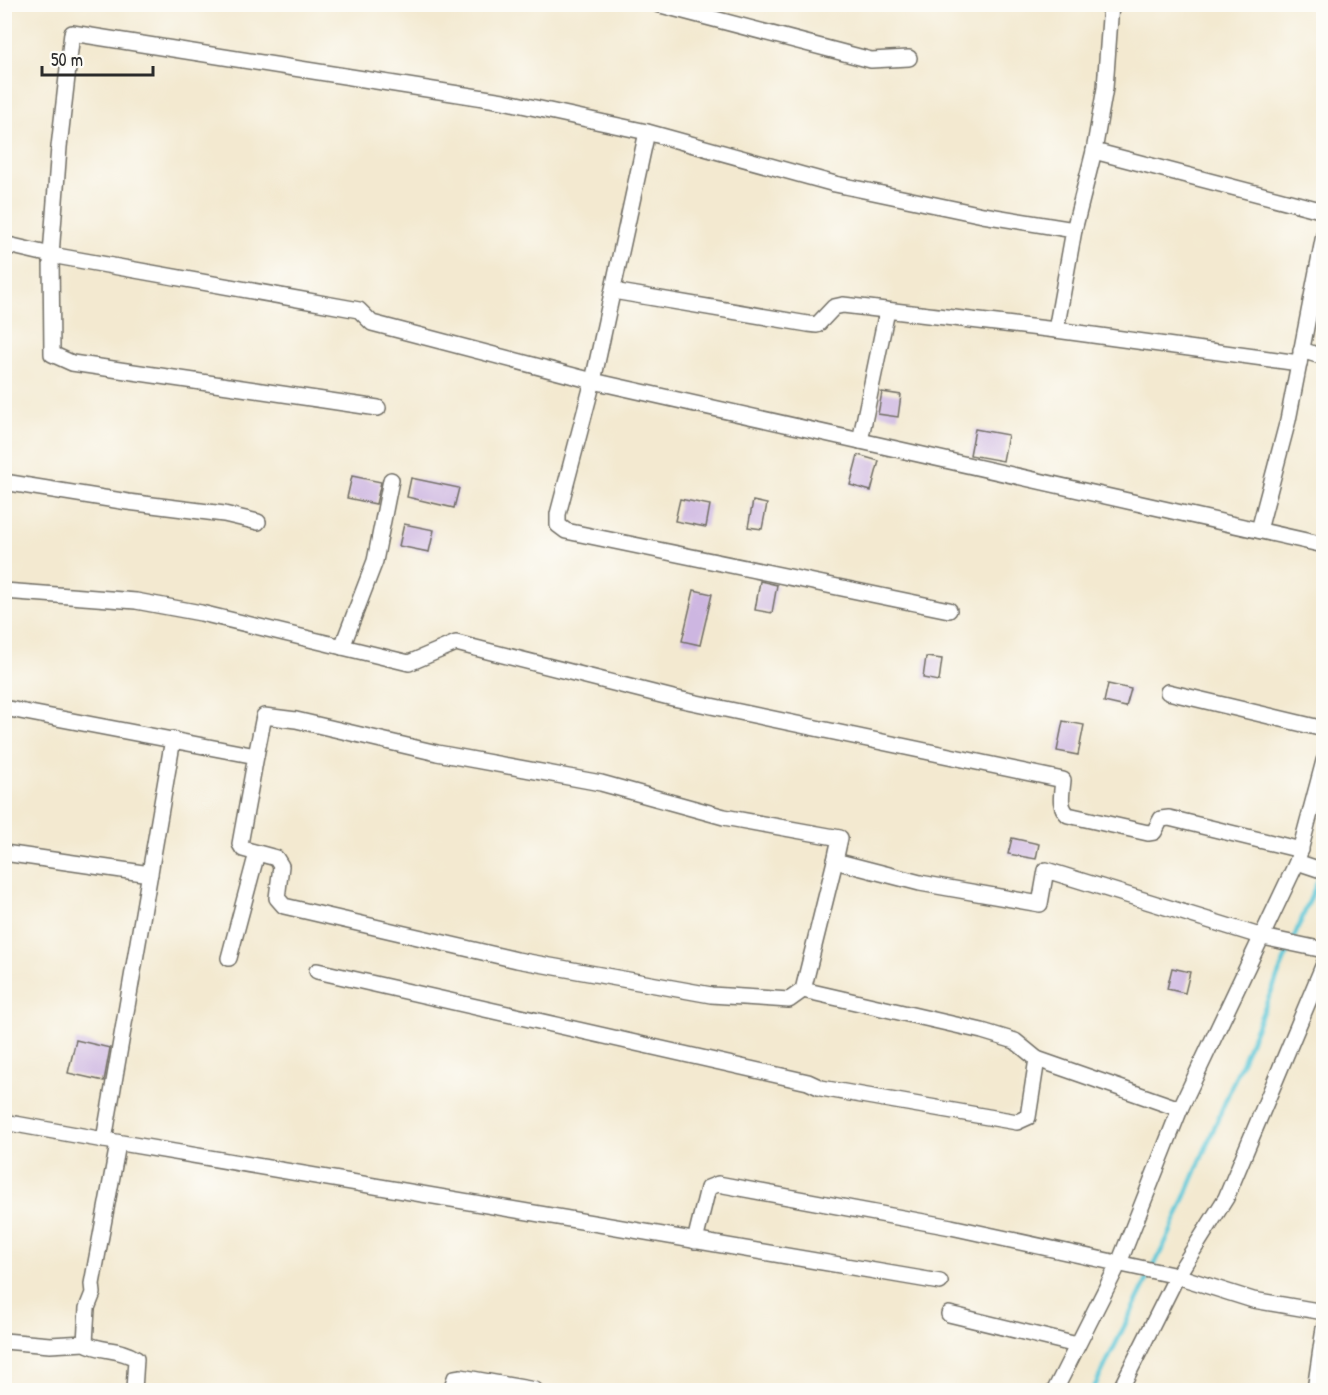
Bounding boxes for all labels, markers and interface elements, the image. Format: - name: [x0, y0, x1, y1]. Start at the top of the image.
- scale bar: [42, 39, 153, 77]
- text: 50 m: [51, 47, 83, 72]

